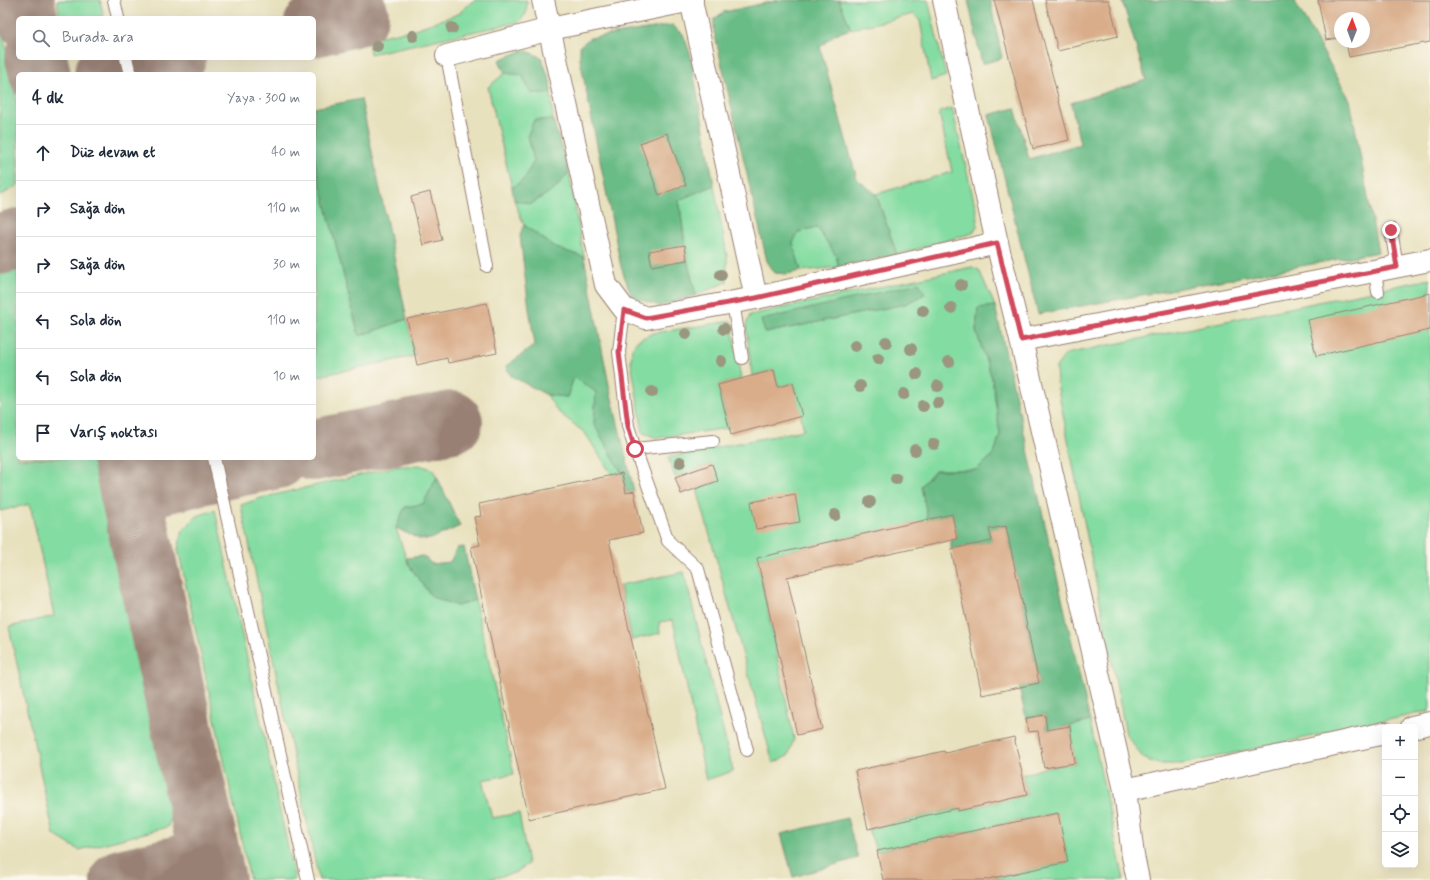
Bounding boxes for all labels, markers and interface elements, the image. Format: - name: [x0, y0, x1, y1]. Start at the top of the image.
- north arrow: [1334, 12, 1370, 48]
- search box: [16, 16, 316, 60]
- icon: search: [30, 27, 52, 49]
- text: Burada ara: [62, 28, 134, 48]
- text: 4 dk: [32, 87, 64, 109]
- text: Yaya · 300 m: [227, 90, 300, 107]
- icon: ahead: [32, 142, 54, 164]
- text: Düz devam et: [70, 143, 155, 163]
- text: 40 m: [271, 144, 300, 161]
- icon: right: [32, 198, 54, 220]
- text: Sağa dön: [70, 199, 125, 219]
- text: 110 m: [267, 200, 300, 217]
- route end: [1382, 221, 1400, 239]
- icon: right: [32, 254, 54, 276]
- text: Sağa dön: [70, 255, 125, 275]
- text: 30 m: [273, 256, 300, 273]
- icon: left: [32, 310, 54, 332]
- text: Sola dön: [70, 311, 122, 331]
- text: 110 m: [267, 312, 300, 329]
- icon: left: [32, 366, 54, 388]
- text: Sola dön: [70, 367, 122, 387]
- text: 10 m: [273, 368, 300, 385]
- icon: arrive: [32, 422, 54, 444]
- text: Varış noktası: [70, 423, 158, 443]
- route start: [626, 440, 644, 458]
- map controls: [1382, 724, 1418, 868]
- button: +: [1382, 724, 1418, 760]
- button: −: [1382, 760, 1418, 796]
- button: locate: [1382, 796, 1418, 832]
- button: layers: [1382, 832, 1418, 868]

